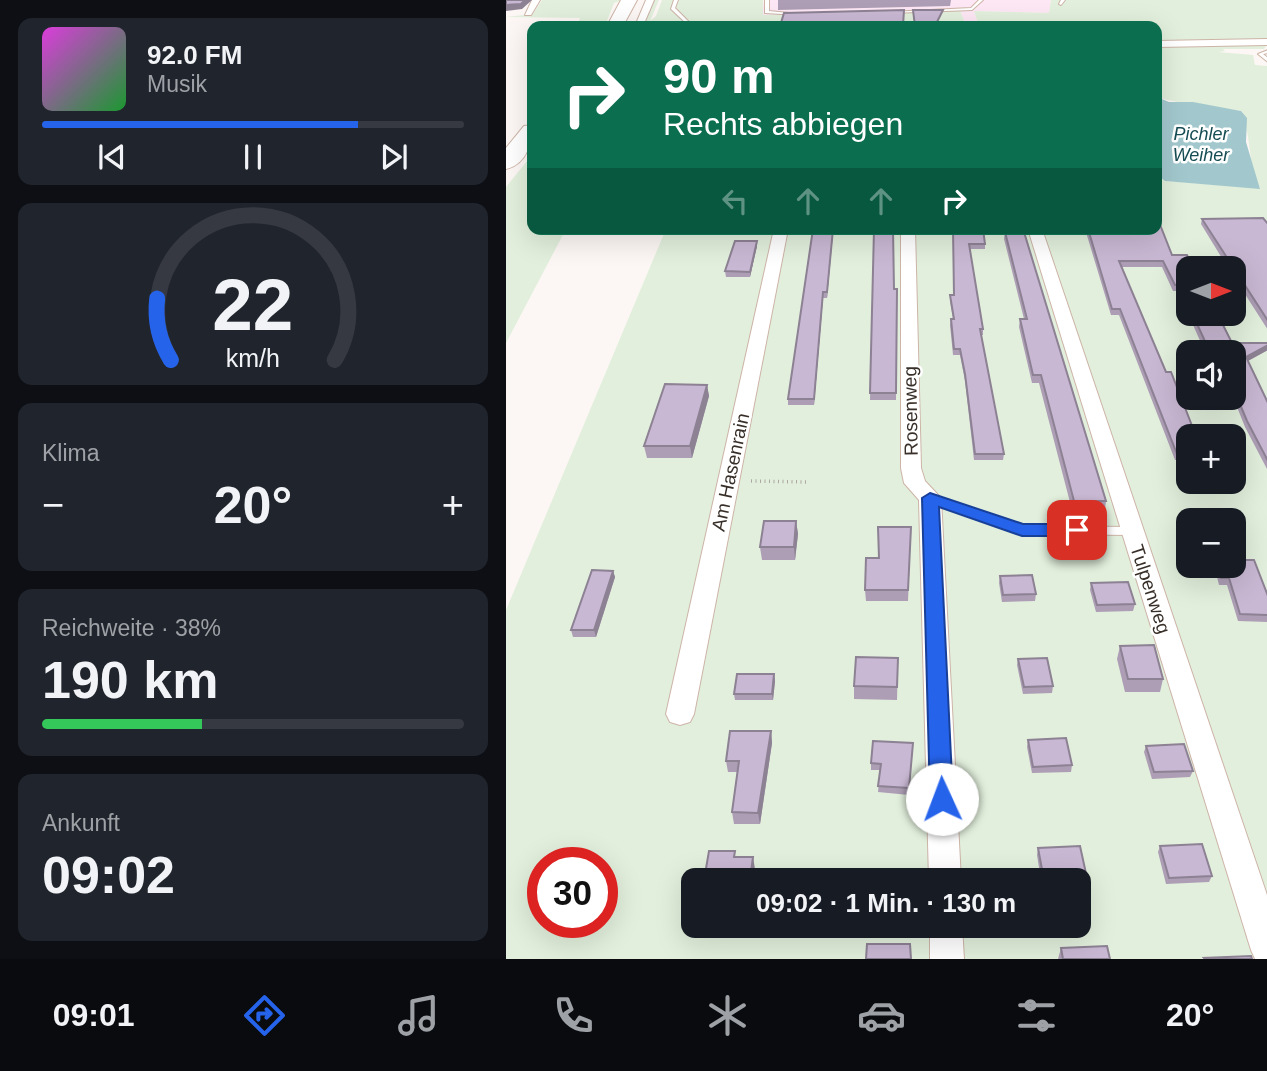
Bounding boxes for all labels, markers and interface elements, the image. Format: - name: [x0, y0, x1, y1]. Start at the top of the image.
- text: 92.0 FM: [147, 40, 242, 70]
- icon: right: [548, 49, 639, 140]
- text: 90 m: [663, 49, 775, 103]
- text: Musik: [147, 71, 207, 97]
- text: Rechts abbiegen: [663, 106, 903, 142]
- water label: Pichler Weiher: [1173, 124, 1230, 165]
- icon: previous: [93, 138, 131, 176]
- icon: pause: [234, 138, 272, 176]
- icon: next: [375, 138, 413, 176]
- icon: left: [716, 182, 754, 220]
- icon: ahead: [789, 182, 827, 220]
- icon: ahead: [862, 182, 900, 220]
- icon: right: [935, 182, 973, 220]
- north arrow: [1176, 256, 1246, 326]
- map controls: [1176, 256, 1246, 578]
- text: 22: [213, 265, 293, 346]
- button: sound: [1176, 340, 1246, 410]
- text: km/h: [226, 344, 280, 372]
- street label: Rosenweg: [899, 366, 922, 456]
- street label: Am Hasenrain: [708, 411, 753, 533]
- button: +: [1176, 424, 1246, 494]
- text: Klima: [42, 440, 100, 466]
- text: 20°: [214, 476, 292, 534]
- text: −: [42, 484, 64, 526]
- text: +: [442, 484, 464, 526]
- pin: [1047, 500, 1107, 560]
- button: −: [1176, 508, 1246, 578]
- icon: arrive: [1058, 511, 1096, 549]
- street label: Tulpenweg: [1126, 542, 1175, 636]
- text: Reichweite · 38%: [42, 615, 221, 641]
- text: 190 km: [42, 651, 218, 709]
- position arrow: [905, 762, 979, 836]
- text: Ankunft: [42, 810, 120, 836]
- text: 09:02: [42, 846, 175, 904]
- speed limit sign: 30: [527, 847, 618, 938]
- text: 09:02 · 1 Min. · 130 m: [756, 888, 1016, 918]
- icon: directions: [240, 991, 289, 1040]
- icon: music: [394, 991, 443, 1040]
- icon: phone: [549, 991, 598, 1040]
- icon: climate: [703, 991, 752, 1040]
- icon: car: [857, 991, 906, 1040]
- icon: filters: [1012, 991, 1061, 1040]
- text: 09:01: [53, 997, 135, 1033]
- text: 20°: [1166, 997, 1214, 1033]

